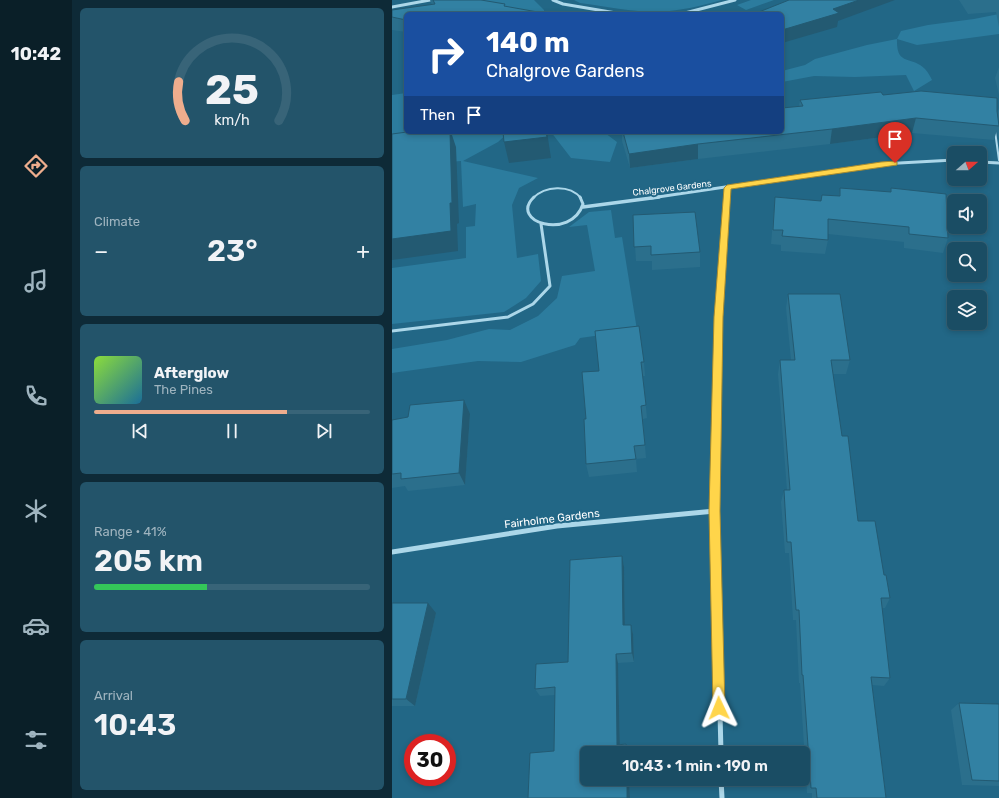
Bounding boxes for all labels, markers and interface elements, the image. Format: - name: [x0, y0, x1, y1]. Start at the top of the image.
- text: 140 m: [486, 26, 570, 59]
- icon: right: [420, 28, 472, 80]
- text: 10:42: [11, 43, 61, 65]
- text: Chalgrove Gardens: [486, 60, 645, 82]
- text: 25: [205, 65, 259, 114]
- icon: arrive: [463, 104, 485, 126]
- text: Then: [420, 106, 455, 124]
- text: km/h: [214, 112, 250, 129]
- pin: [878, 122, 912, 163]
- icon: arrive: [884, 128, 906, 150]
- north arrow: [947, 146, 987, 186]
- map controls: [947, 146, 987, 330]
- icon: directions: [22, 152, 50, 180]
- street label: Chalgrove Gardens: [632, 178, 712, 198]
- button: sound: [947, 194, 987, 234]
- text: Climate: [94, 214, 140, 229]
- text: 23°: [207, 233, 258, 269]
- text: −: [94, 238, 108, 265]
- text: +: [356, 238, 370, 265]
- button: search: [947, 242, 987, 282]
- icon: music: [22, 267, 50, 295]
- button: layers: [947, 290, 987, 330]
- text: Afterglow: [154, 364, 229, 382]
- icon: phone: [22, 382, 50, 410]
- text: The Pines: [154, 382, 213, 397]
- icon: previous: [129, 420, 151, 442]
- icon: pause: [221, 420, 243, 442]
- icon: next: [313, 420, 335, 442]
- icon: climate: [22, 497, 50, 525]
- street label: Fairholme Gardens: [504, 507, 601, 531]
- text: Range · 41%: [94, 524, 167, 539]
- text: 205 km: [94, 543, 203, 579]
- icon: car: [22, 612, 50, 640]
- position arrow: [698, 687, 740, 729]
- text: Arrival: [94, 688, 133, 703]
- text: 10:43: [94, 707, 176, 743]
- icon: filters: [22, 726, 50, 754]
- speed limit sign: 30: [404, 734, 456, 786]
- text: 10:43 · 1 min · 190 m: [622, 757, 768, 775]

